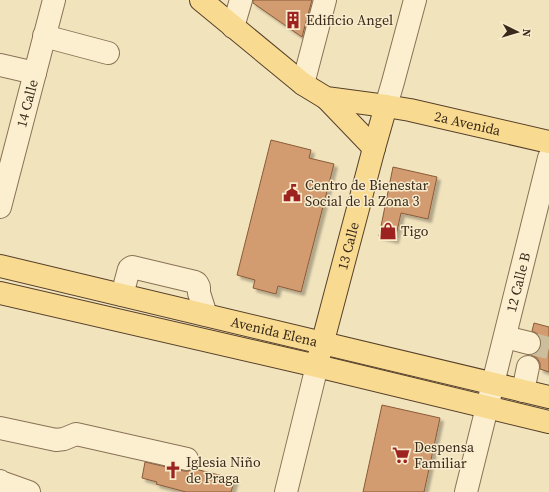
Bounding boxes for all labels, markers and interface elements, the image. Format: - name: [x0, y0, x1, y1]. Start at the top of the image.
- building icon: Edificio Angel: [283, 10, 303, 30]
- place label: Edificio Angel: [306, 10, 393, 30]
- north arrow: [497, 12, 537, 52]
- text: N: [519, 28, 534, 37]
- street label: 14 Calle: [11, 77, 43, 130]
- street label: 2a Avenida: [432, 106, 504, 141]
- place label: Centro de Bienestar Social de la Zona 3: [305, 175, 428, 211]
- public building icon: Centro de Bienestar Social de la Zona 3: [282, 183, 302, 203]
- street label: 13 Calle: [332, 220, 364, 272]
- shop icon: Tigo: [378, 221, 398, 241]
- place label: Tigo: [401, 221, 429, 241]
- street label: 12 Calle B: [501, 250, 535, 314]
- street label: Avenida Elena: [229, 311, 321, 352]
- place label: Despensa Familiar: [414, 437, 475, 473]
- supermarket icon: Despensa Familiar: [391, 445, 411, 465]
- place label: Iglesia Niño de Praga: [186, 452, 261, 488]
- church icon: Iglesia Niño de Praga: [163, 460, 183, 480]

